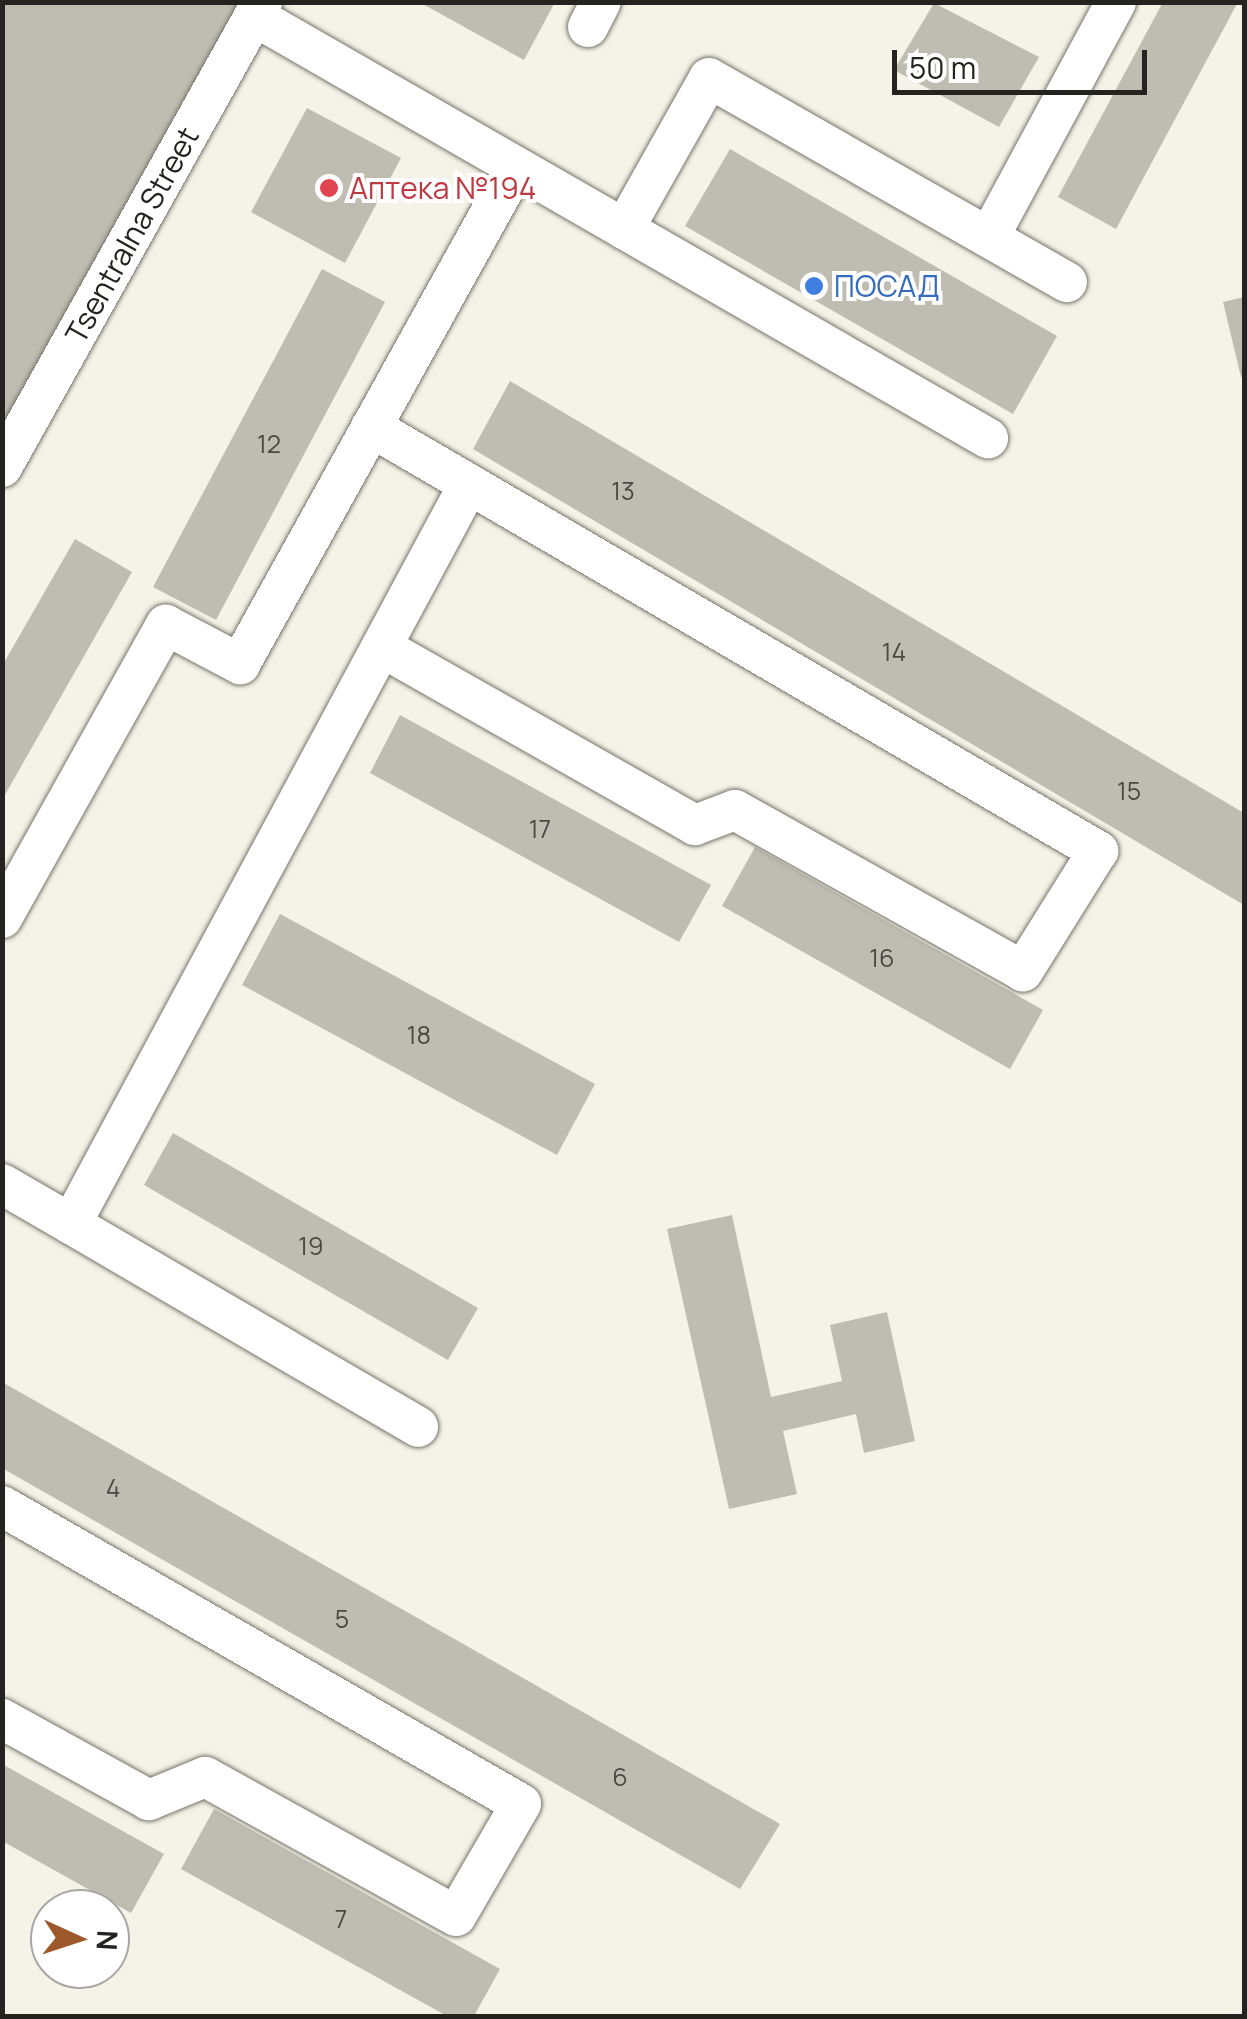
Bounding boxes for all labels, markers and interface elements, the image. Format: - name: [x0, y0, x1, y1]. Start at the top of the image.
- scale bar: [897, 30, 1152, 92]
- text: 50 m: [909, 47, 976, 88]
- street label: Tsentralna Street: [58, 121, 206, 349]
- place label: Аптека №194: [349, 170, 537, 206]
- marker: Аптека №194: [318, 177, 340, 199]
- place label: ПОСАД: [834, 268, 940, 304]
- marker: ПОСАД: [803, 275, 825, 297]
- house number: 12: [257, 429, 281, 459]
- house number: 13: [611, 476, 635, 506]
- house number: 14: [882, 637, 906, 667]
- house number: 15: [1117, 776, 1141, 806]
- house number: 17: [529, 814, 551, 844]
- house number: 16: [869, 943, 895, 973]
- house number: 18: [407, 1020, 431, 1050]
- house number: 19: [298, 1231, 324, 1261]
- house number: 4: [106, 1473, 120, 1503]
- house number: 5: [335, 1604, 349, 1634]
- house number: 6: [612, 1762, 628, 1792]
- north arrow: [30, 1889, 130, 1989]
- house number: 7: [335, 1904, 347, 1934]
- text: N: [88, 1929, 127, 1951]

